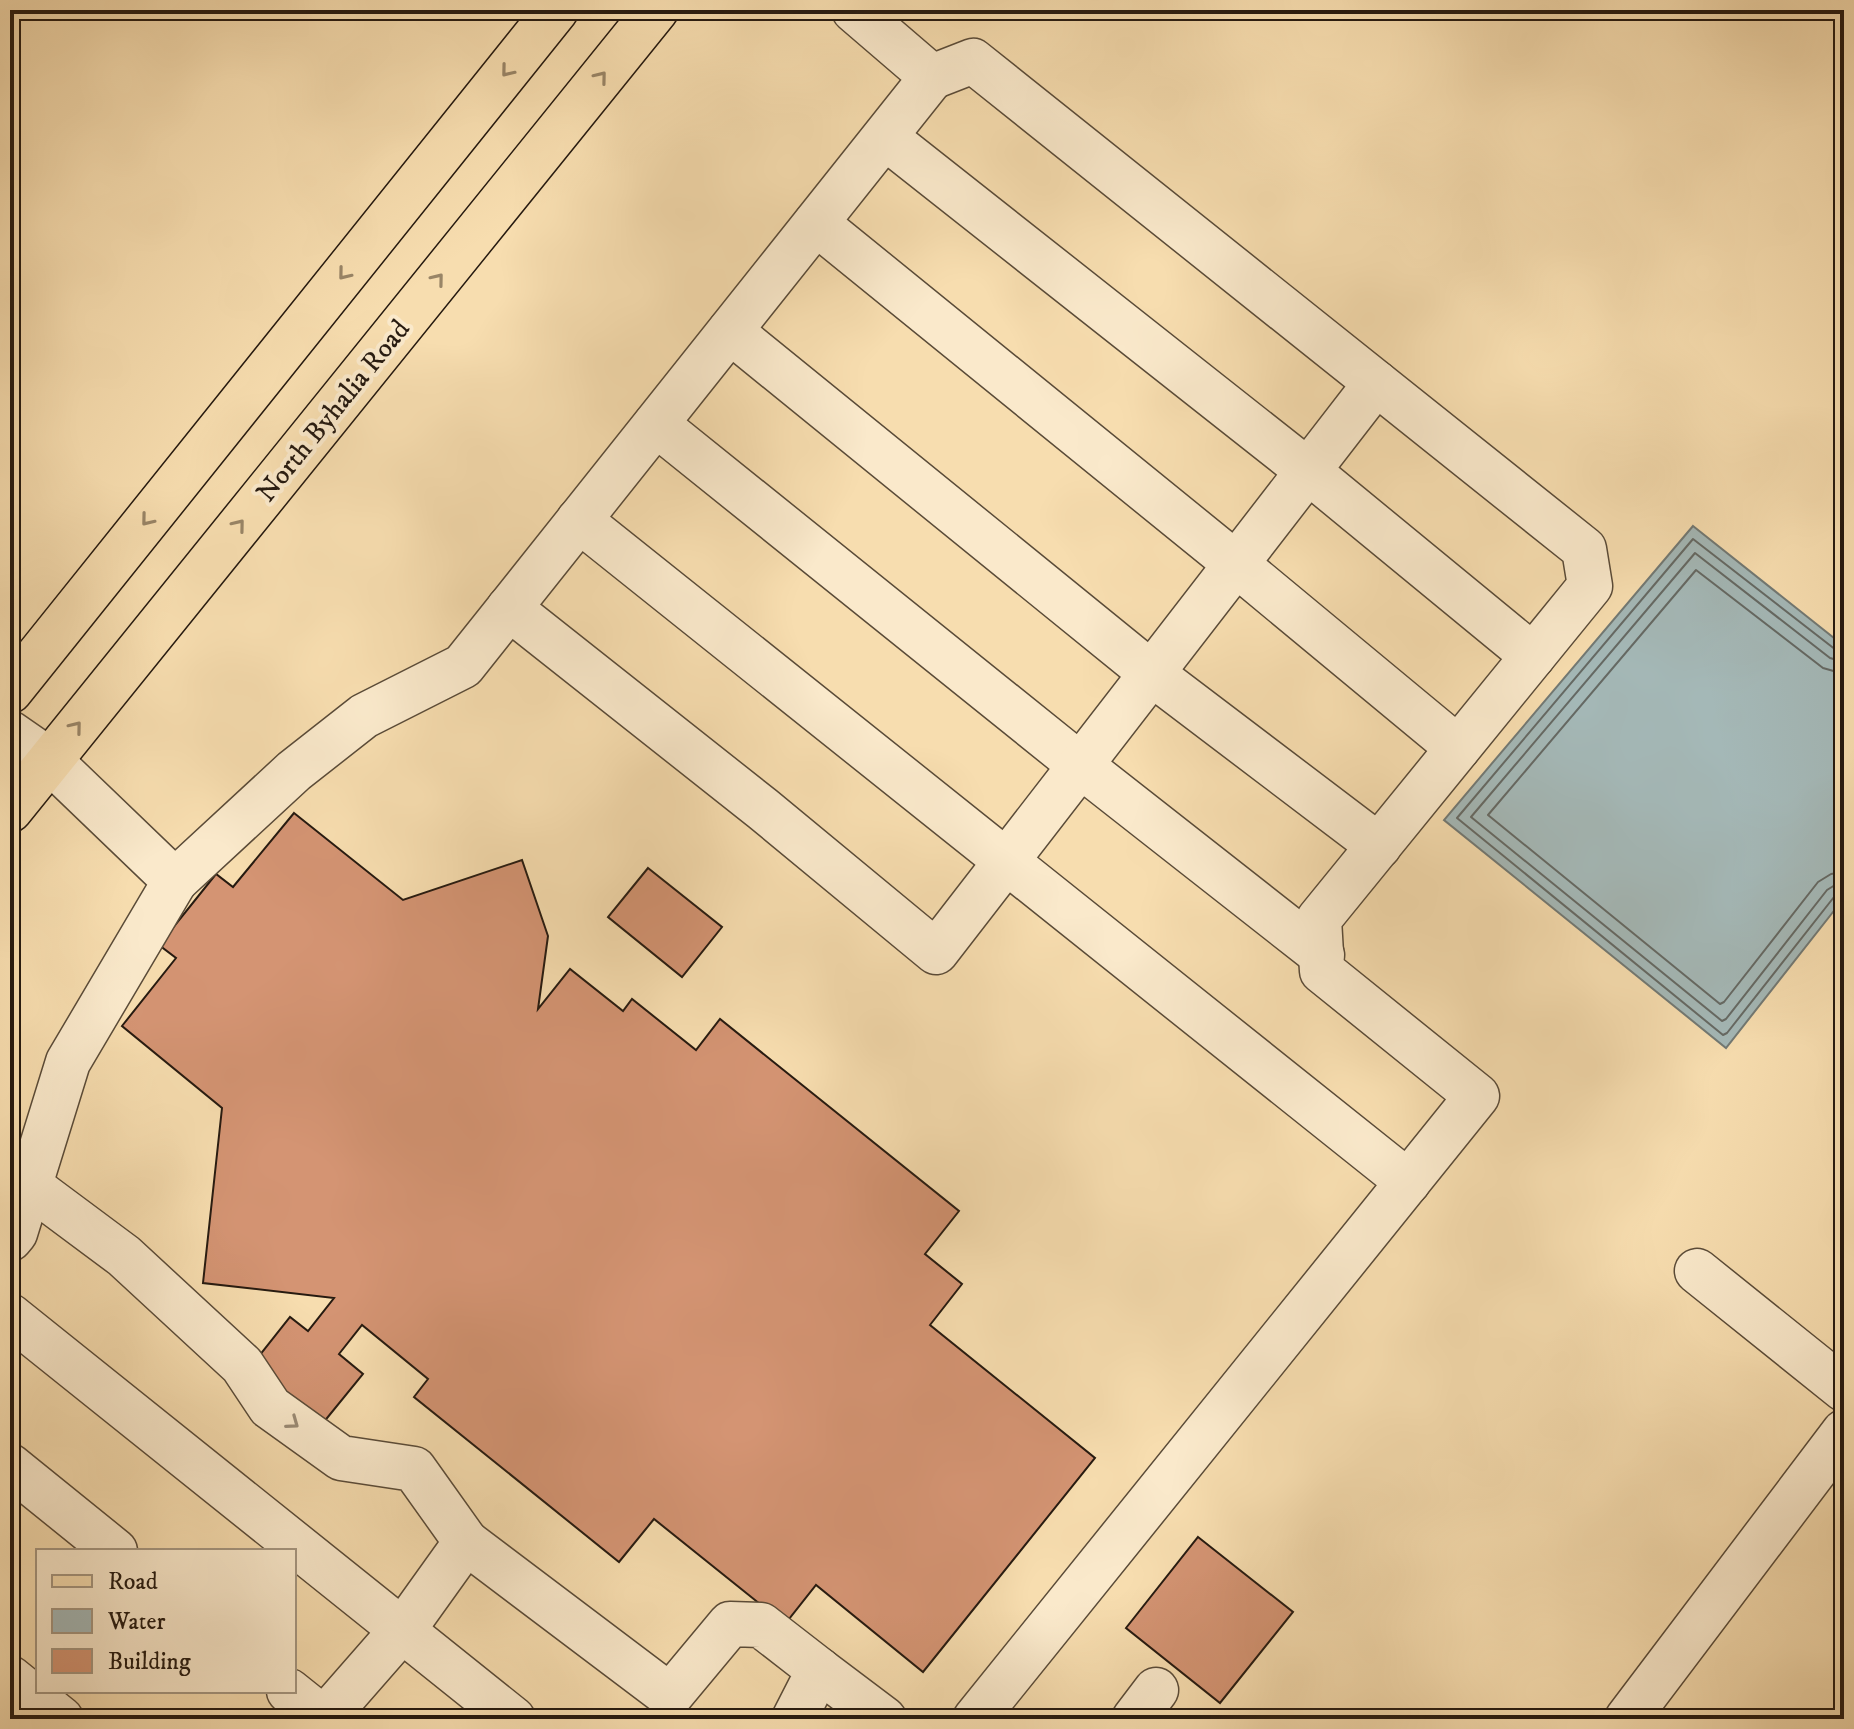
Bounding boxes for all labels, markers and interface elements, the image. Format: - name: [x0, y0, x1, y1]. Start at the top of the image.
- one-way arrow: [502, 62, 517, 76]
- one-way arrow: [592, 71, 606, 86]
- one-way arrow: [340, 265, 354, 280]
- one-way arrow: [428, 274, 443, 288]
- street label: North Byhalia Road: [249, 313, 418, 509]
- one-way arrow: [142, 511, 156, 526]
- one-way arrow: [229, 520, 244, 534]
- one-way arrow: [66, 721, 80, 736]
- one-way arrow: [284, 1413, 298, 1428]
- legend: [36, 1549, 296, 1693]
- text: Road: [108, 1567, 158, 1597]
- text: Water: [107, 1607, 165, 1637]
- text: Building: [108, 1647, 191, 1677]

